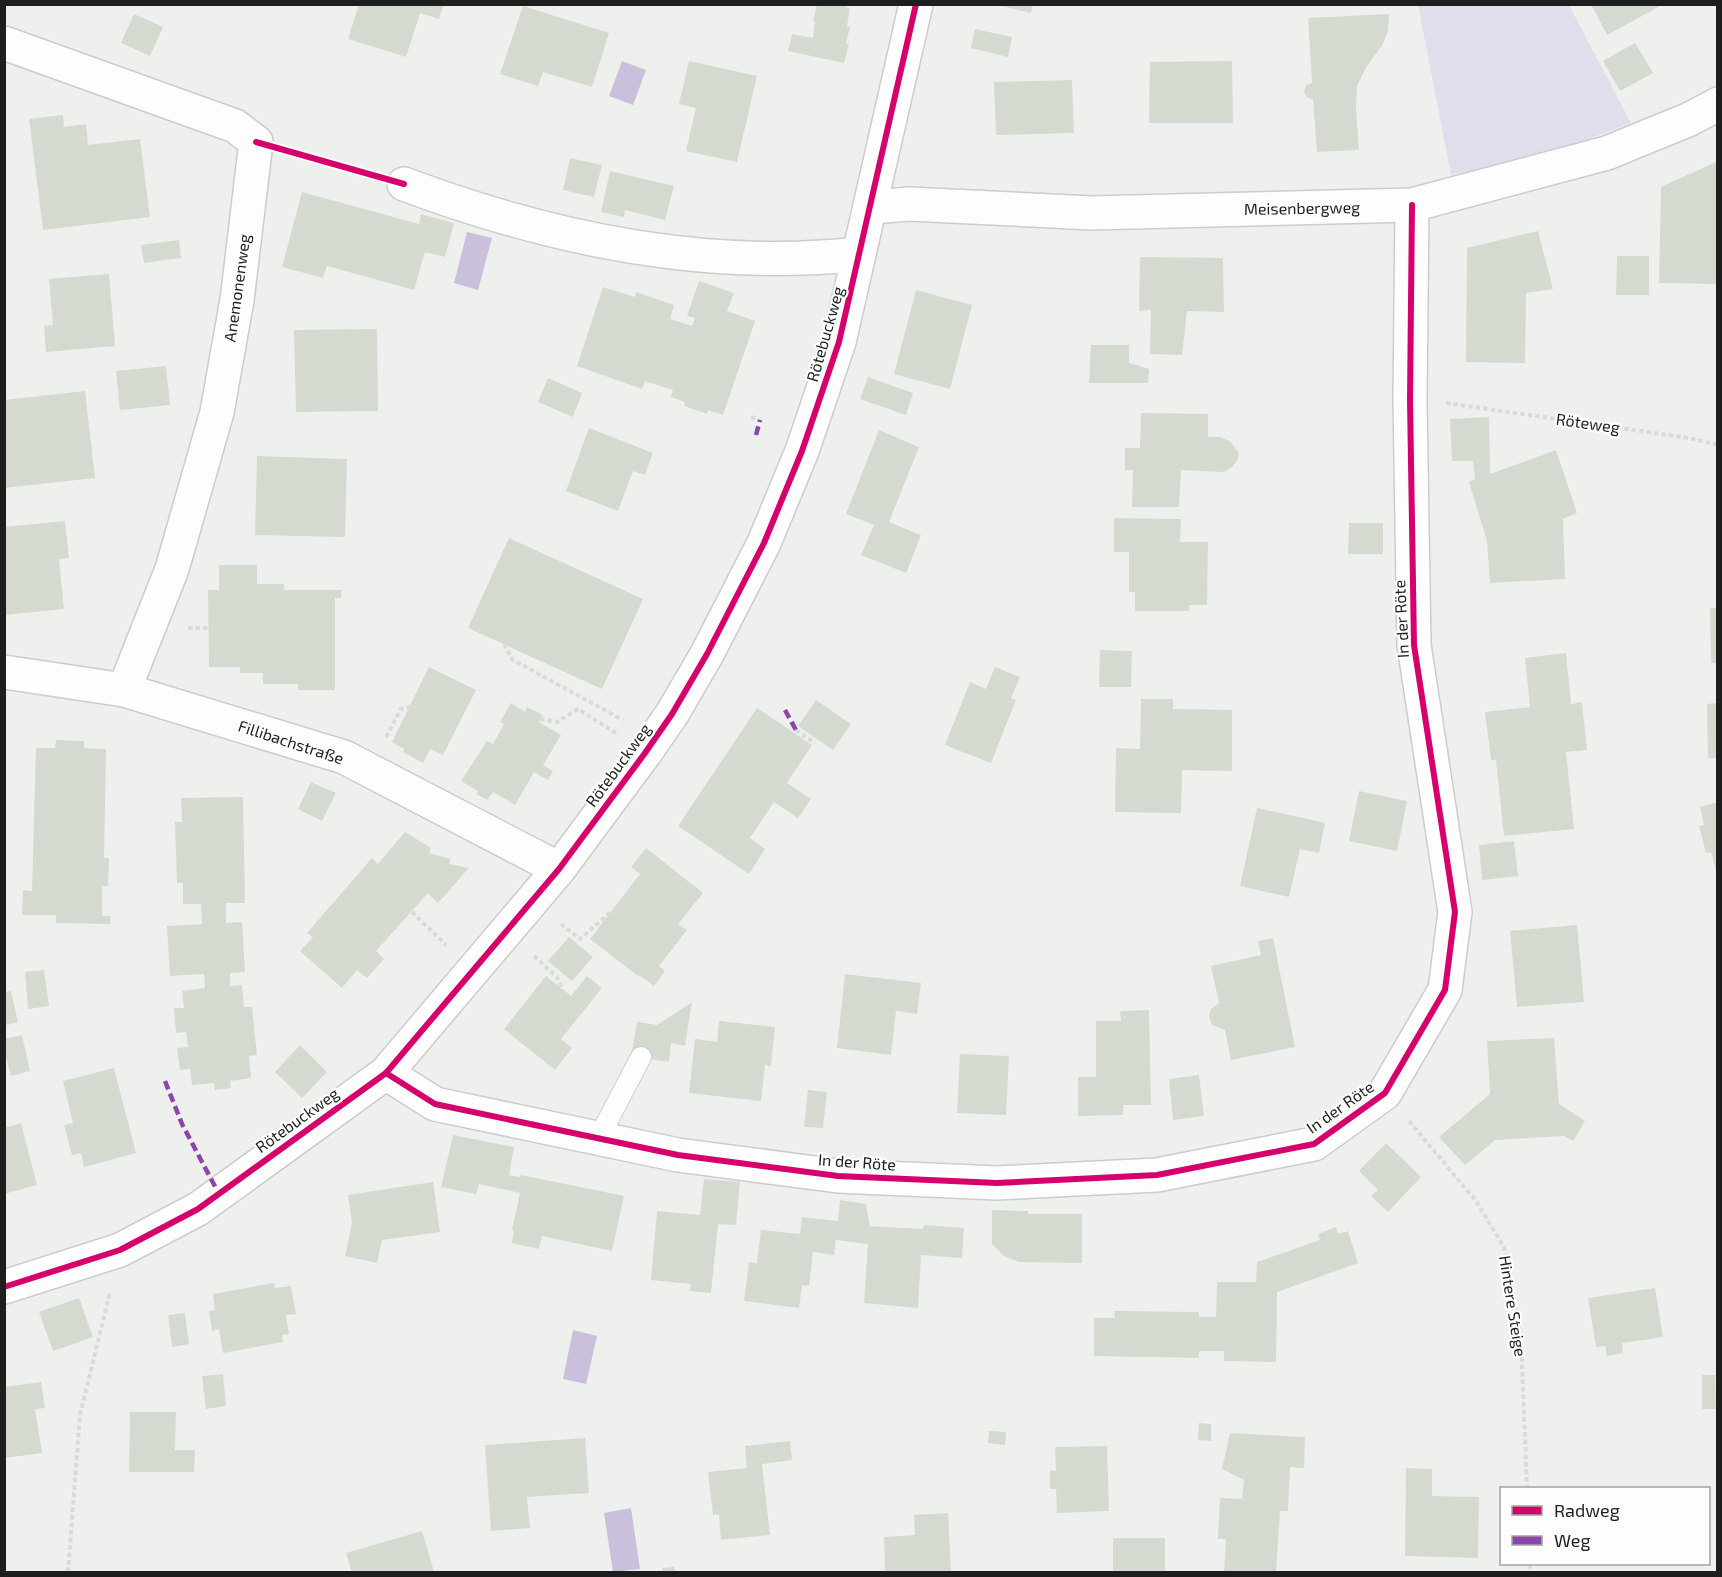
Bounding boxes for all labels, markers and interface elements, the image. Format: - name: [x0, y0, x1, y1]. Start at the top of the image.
- street label: Meisenbergweg: [1244, 197, 1360, 218]
- street label: Anemonenweg: [220, 233, 253, 343]
- street label: Rötebuckweg: [802, 284, 847, 384]
- street label: Röteweg: [1555, 409, 1621, 436]
- street label: In der Röte: [1389, 580, 1412, 658]
- street label: Fillibachstraße: [236, 716, 346, 768]
- street label: Rötebuckweg: [581, 719, 654, 810]
- street label: In der Röte: [1302, 1076, 1377, 1137]
- street label: Rötebuckweg: [251, 1083, 342, 1156]
- street label: In der Röte: [817, 1149, 897, 1174]
- street label: Hintere Steige: [1496, 1254, 1531, 1358]
- legend: [1500, 1487, 1710, 1565]
- text: Radweg: [1554, 1499, 1620, 1521]
- text: Weg: [1554, 1529, 1590, 1551]

